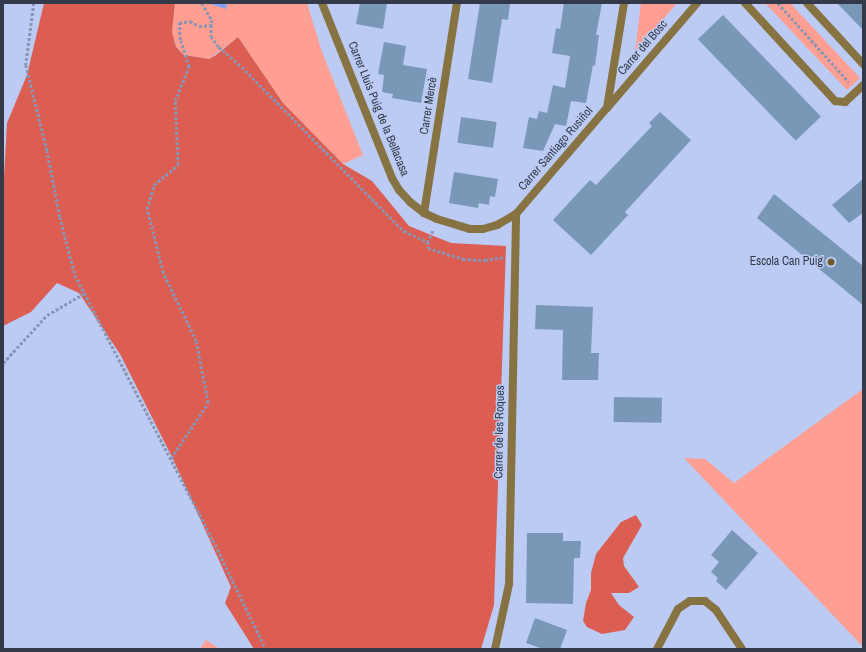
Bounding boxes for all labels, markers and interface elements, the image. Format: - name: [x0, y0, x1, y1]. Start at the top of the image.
- street label: Carrer del Bosc: [615, 17, 671, 79]
- street label: Carrer Lluís Puig de la Bellacasa: [344, 40, 412, 178]
- street label: Carrer Mercè: [417, 76, 441, 136]
- street label: Carrer Santiago Rusiñol: [516, 104, 596, 194]
- place label: Escola Can Puig: [750, 255, 823, 269]
- marker: Escola Can Puig: [826, 257, 836, 267]
- street label: Carrer de les Roques: [492, 385, 508, 479]

